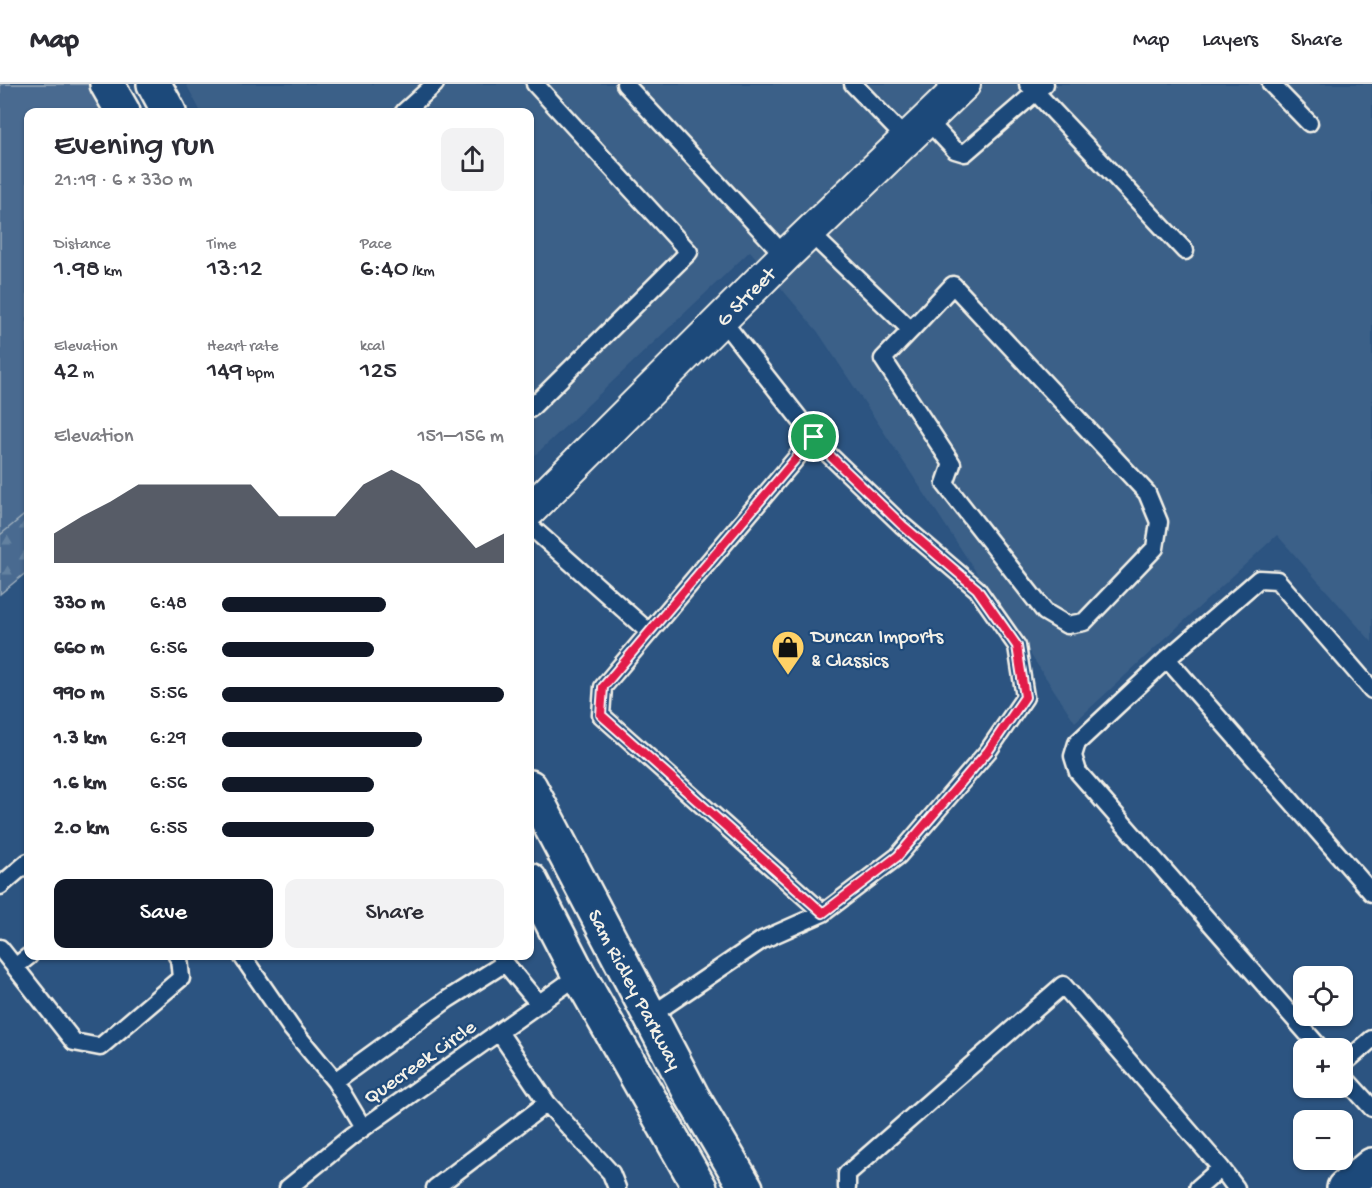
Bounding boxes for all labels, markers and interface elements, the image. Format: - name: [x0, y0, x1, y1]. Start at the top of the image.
- text: Map: [30, 25, 79, 58]
- text: Map: [1133, 29, 1169, 54]
- text: Layers: [1202, 29, 1258, 54]
- text: Share: [1291, 29, 1342, 54]
- text: Evening run: [54, 128, 214, 166]
- button: share: [441, 128, 504, 191]
- text: 21:19 · 6 × 330 m: [54, 170, 192, 193]
- text: Distance: [54, 236, 111, 255]
- text: Time: [207, 236, 236, 255]
- text: Pace: [360, 236, 391, 255]
- text: 1.98: [54, 255, 100, 286]
- text: 13:12: [207, 255, 262, 286]
- text: 6:40: [360, 255, 408, 286]
- street label: G Street: [712, 262, 784, 334]
- text: km: [100, 263, 122, 282]
- text: /km: [408, 263, 435, 282]
- text: Elevation: [54, 338, 118, 357]
- text: Heart rate: [207, 338, 279, 357]
- text: kcal: [360, 338, 385, 357]
- text: 42: [54, 357, 79, 388]
- text: 149: [207, 357, 243, 388]
- text: 125: [360, 357, 397, 388]
- text: m: [79, 365, 94, 384]
- text: bpm: [243, 365, 274, 384]
- pin: [788, 411, 839, 462]
- icon: arrive: [797, 420, 830, 453]
- text: Elevation: [54, 426, 134, 449]
- text: 151–156 m: [417, 426, 504, 449]
- text: 330 m: [54, 593, 105, 616]
- text: 6:48: [150, 593, 187, 616]
- place label: Duncan Imports & Classics: [809, 626, 944, 675]
- shop icon: Duncan Imports & Classics: [770, 629, 806, 676]
- text: 660 m: [54, 638, 105, 661]
- text: 6:56: [150, 638, 187, 661]
- text: 990 m: [54, 683, 104, 706]
- text: 5:56: [150, 683, 187, 706]
- text: 1.3 km: [54, 728, 107, 751]
- text: 6:29: [150, 728, 186, 751]
- text: 1.6 km: [54, 773, 106, 796]
- text: 6:56: [150, 773, 187, 796]
- text: 2.0 km: [54, 818, 109, 841]
- text: 6:55: [150, 818, 187, 841]
- button: Save: [54, 879, 273, 948]
- button: Share: [285, 879, 504, 948]
- street label: Sam Ridley Parkway: [580, 906, 686, 1075]
- map controls: [1293, 966, 1353, 1170]
- button: locate: [1293, 966, 1353, 1026]
- street label: Quecreek Circle: [360, 1015, 483, 1112]
- button: +: [1293, 1038, 1353, 1098]
- button: −: [1293, 1110, 1353, 1170]

